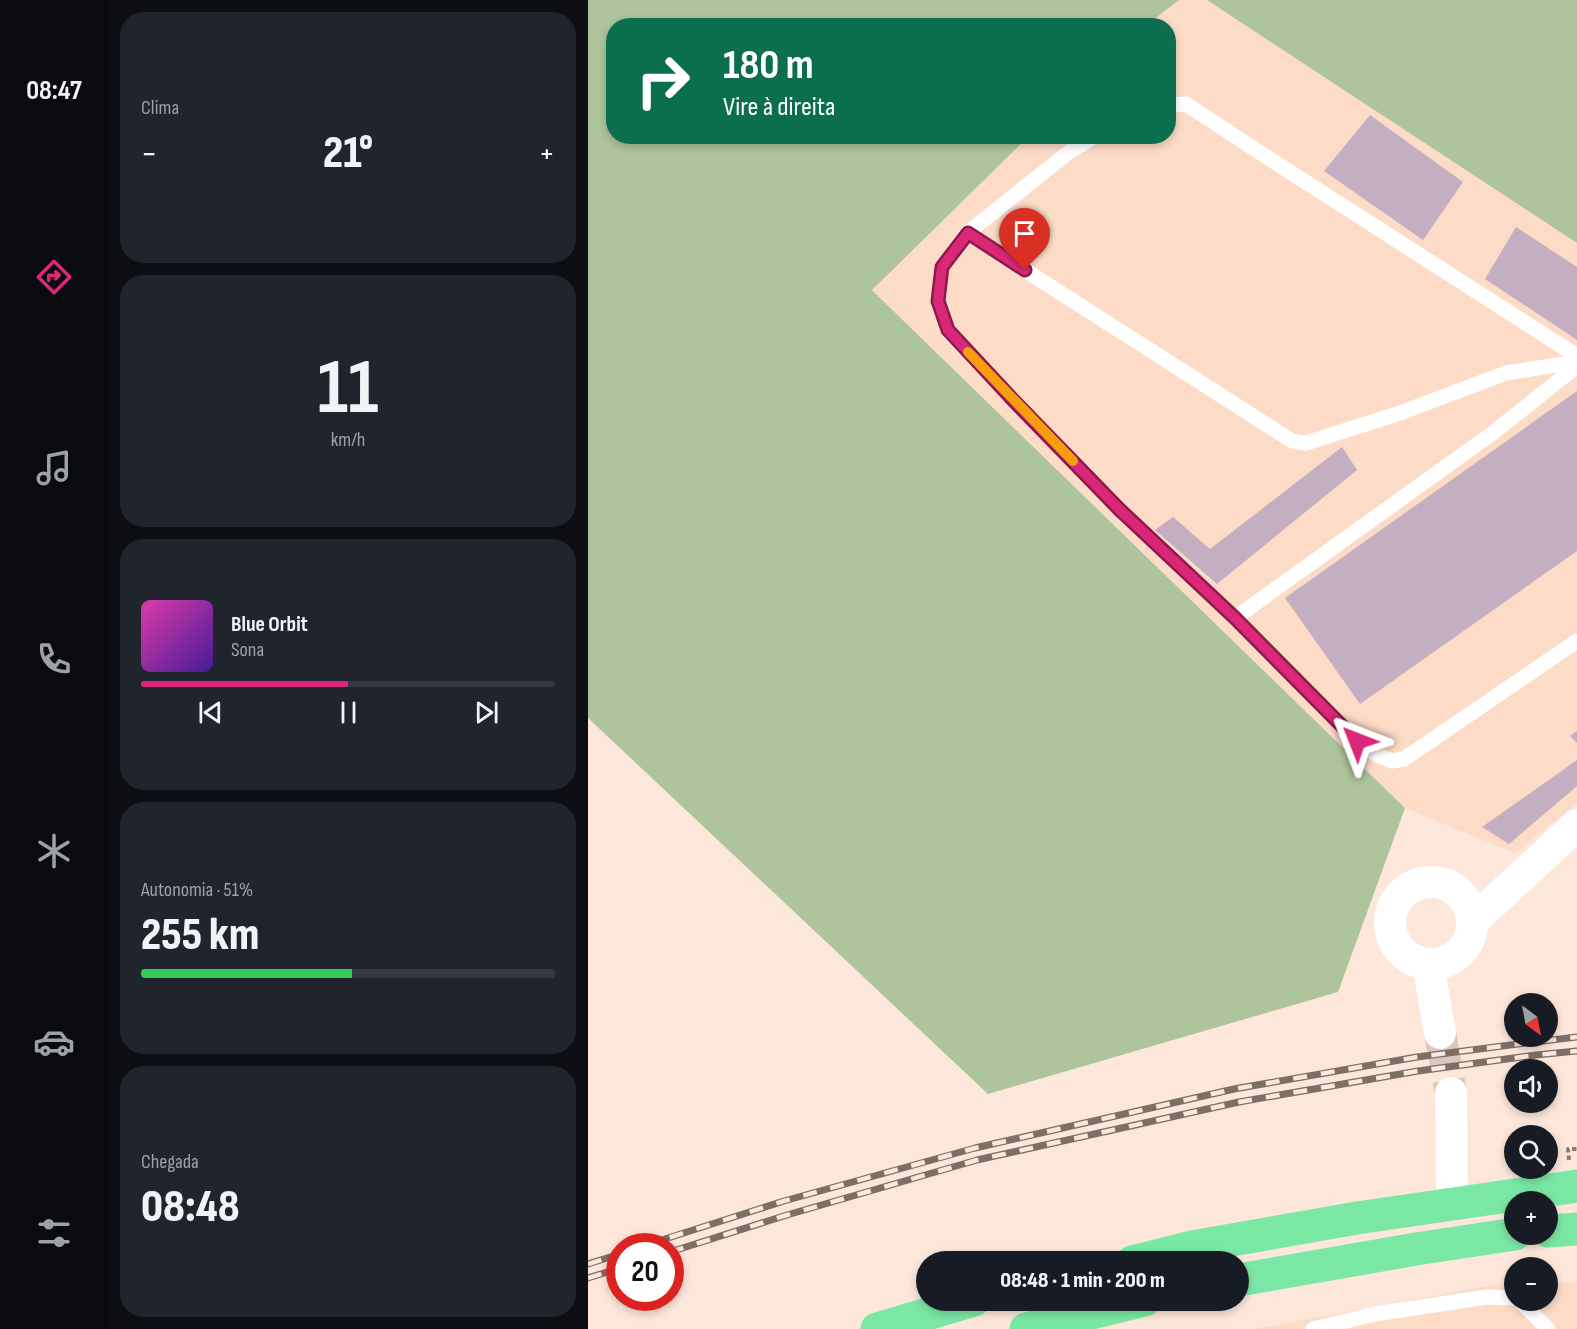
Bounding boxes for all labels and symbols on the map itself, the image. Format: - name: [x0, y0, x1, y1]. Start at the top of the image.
- pin: [999, 208, 1050, 270]
- position arrow: [1325, 709, 1389, 773]
- north arrow: [1504, 993, 1558, 1047]
- speed limit sign: 20: [606, 1233, 684, 1311]

